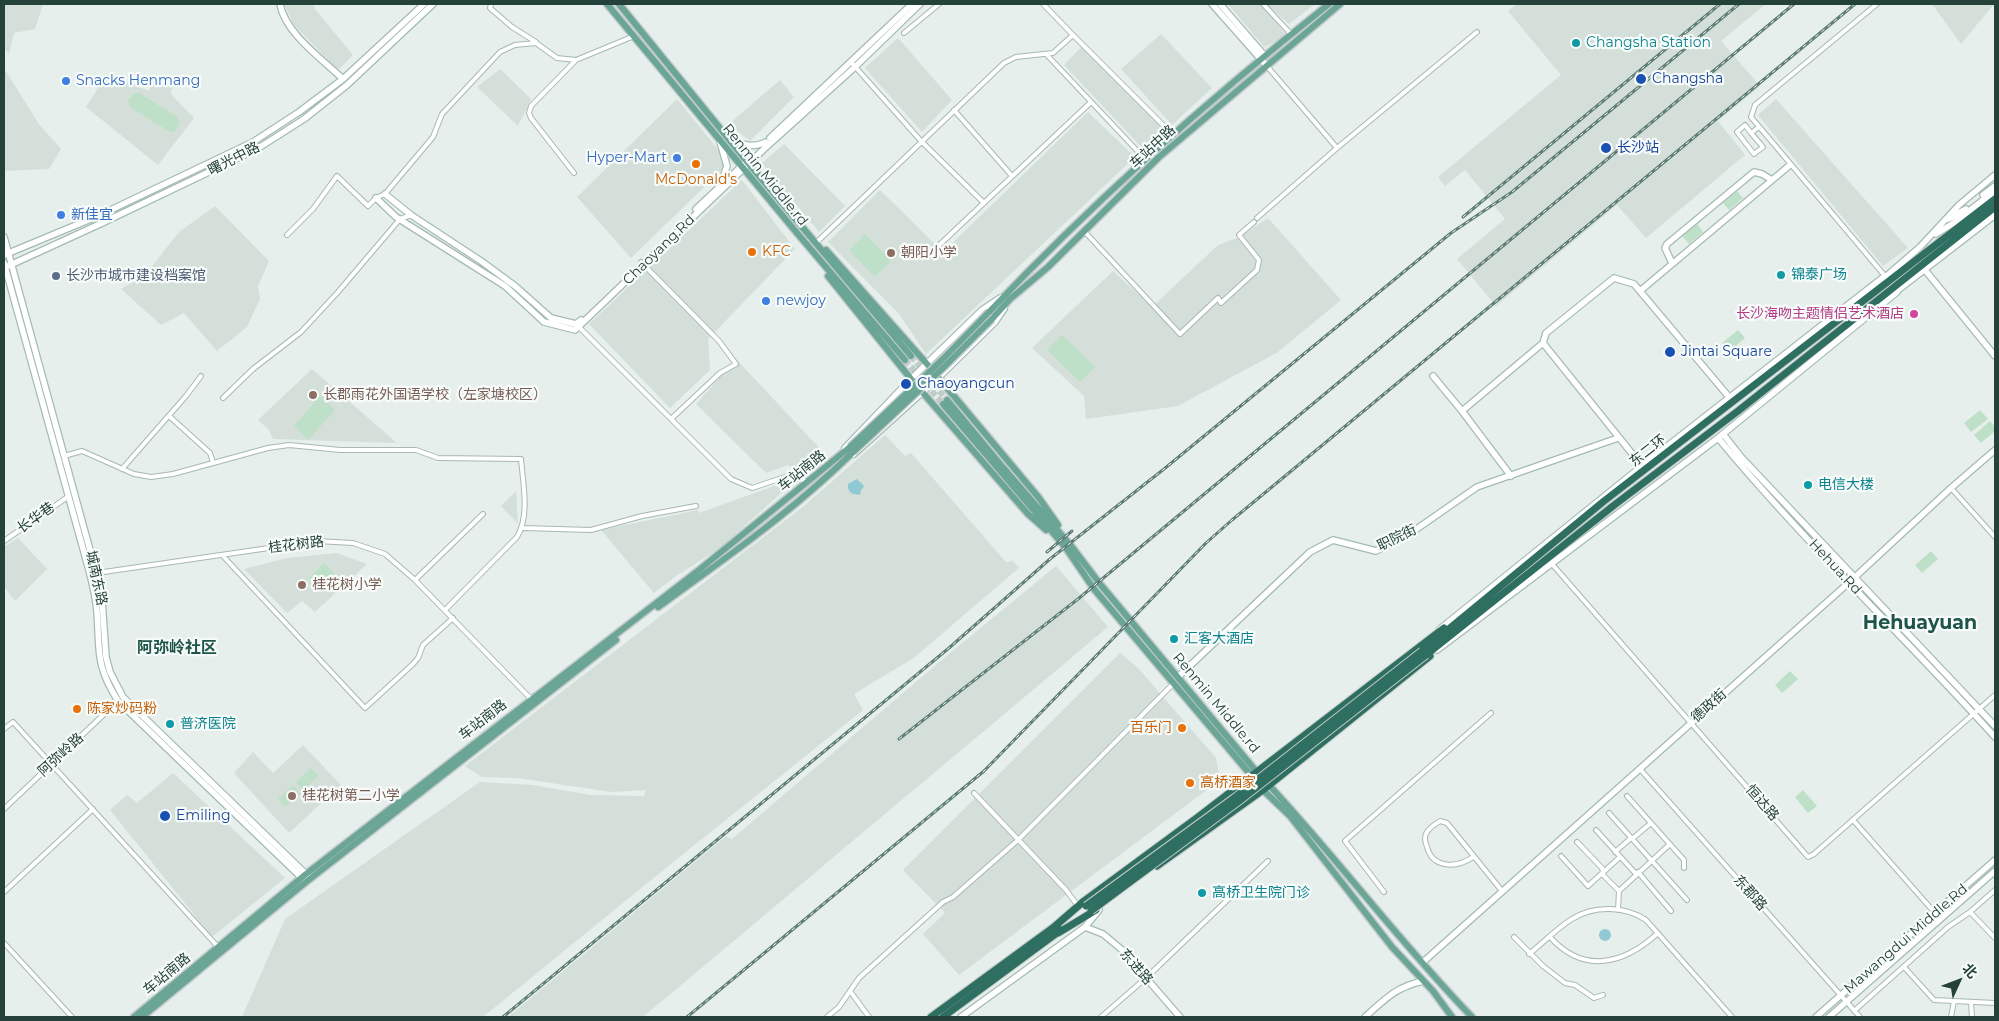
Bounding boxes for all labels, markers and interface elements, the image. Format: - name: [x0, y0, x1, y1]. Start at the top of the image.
- place label: Changsha Station: [1586, 35, 1711, 51]
- marker: Changsha Station: [1570, 37, 1582, 49]
- place label: Changsha: [1652, 71, 1723, 87]
- marker: Changsha: [1634, 72, 1648, 86]
- place label: Snacks Henmang: [76, 73, 200, 89]
- marker: Snacks Henmang: [60, 75, 72, 87]
- street label: Renmin Middle.rd: [719, 121, 811, 229]
- street label: 车站中路: [1127, 122, 1179, 172]
- street label: 曙光中路: [205, 139, 263, 179]
- place label: 长沙站: [1617, 140, 1659, 156]
- marker: 长沙站: [1599, 141, 1613, 155]
- place label: Hyper-Mart: [586, 150, 667, 166]
- marker: Hyper-Mart: [671, 152, 683, 164]
- marker: McDonald's: [690, 158, 702, 170]
- place label: McDonald's: [655, 172, 737, 188]
- place label: 新佳宜: [71, 207, 113, 223]
- marker: 新佳宜: [55, 209, 67, 221]
- street label: Chaoyang.Rd: [620, 212, 698, 288]
- place label: KFC: [762, 244, 791, 260]
- place label: 朝阳小学: [901, 245, 957, 261]
- marker: KFC: [746, 246, 758, 258]
- marker: 朝阳小学: [885, 247, 897, 259]
- place label: 锦泰广场: [1791, 267, 1847, 283]
- place label: 长沙市城市建设档案馆: [66, 268, 206, 284]
- marker: 锦泰广场: [1775, 269, 1787, 281]
- marker: 长沙市城市建设档案馆: [50, 270, 62, 282]
- place label: newjoy: [776, 293, 826, 309]
- marker: newjoy: [760, 295, 772, 307]
- place label: 长沙海吻主题情侣艺术酒店: [1736, 306, 1904, 322]
- marker: 长沙海吻主题情侣艺术酒店: [1908, 308, 1920, 320]
- place label: Jintai Square: [1681, 344, 1772, 360]
- marker: Jintai Square: [1663, 345, 1677, 359]
- place label: Chaoyangcun: [917, 376, 1015, 392]
- marker: Chaoyangcun: [899, 377, 913, 391]
- place label: 长郡雨花外国语学校（左家塘校区）: [323, 387, 547, 403]
- marker: 长郡雨花外国语学校（左家塘校区）: [307, 389, 319, 401]
- street label: 东二环: [1626, 431, 1670, 471]
- street label: 车站南路: [775, 447, 829, 495]
- place label: 电信大楼: [1818, 477, 1874, 493]
- marker: 电信大楼: [1802, 479, 1814, 491]
- street label: 长华巷: [14, 499, 58, 537]
- street label: 职院街: [1374, 521, 1420, 555]
- street label: 桂花树路: [267, 533, 325, 557]
- street label: Hehua.Rd: [1805, 536, 1865, 598]
- street label: 城南东路: [82, 549, 110, 607]
- place label: 桂花树小学: [312, 577, 382, 593]
- marker: 桂花树小学: [296, 579, 308, 591]
- district label: Hehuayuan: [1863, 612, 1977, 634]
- place label: 汇客大酒店: [1184, 631, 1254, 647]
- marker: 汇客大酒店: [1168, 633, 1180, 645]
- district label: 阿弥岭社区: [137, 638, 217, 658]
- street label: Renmin Middle.rd: [1169, 649, 1263, 757]
- street label: 德政街: [1688, 686, 1730, 726]
- street label: 车站南路: [456, 696, 510, 744]
- place label: 陈家炒码粉: [87, 701, 157, 717]
- marker: 陈家炒码粉: [71, 703, 83, 715]
- place label: 普济医院: [180, 716, 236, 732]
- marker: 普济医院: [164, 718, 176, 730]
- place label: 百乐门: [1130, 720, 1172, 736]
- marker: 百乐门: [1176, 722, 1188, 734]
- street label: 阿弥岭路: [35, 730, 87, 780]
- place label: 高桥酒家: [1200, 775, 1256, 791]
- marker: 高桥酒家: [1184, 777, 1196, 789]
- street label: 恒达路: [1742, 782, 1782, 824]
- place label: 桂花树第二小学: [302, 788, 400, 804]
- marker: 桂花树第二小学: [286, 790, 298, 802]
- place label: Emiling: [176, 808, 231, 824]
- marker: Emiling: [158, 809, 172, 823]
- street label: 东郡路: [1730, 872, 1770, 914]
- street label: Mawangdui Middle.Rd: [1841, 881, 1971, 997]
- place label: 高桥卫生院门诊: [1212, 885, 1310, 901]
- marker: 高桥卫生院门诊: [1196, 887, 1208, 899]
- street label: 东进路: [1116, 946, 1156, 988]
- street label: 车站南路: [140, 950, 194, 998]
- north arrow: [1934, 956, 1984, 1006]
- text: 北: [1959, 960, 1981, 982]

